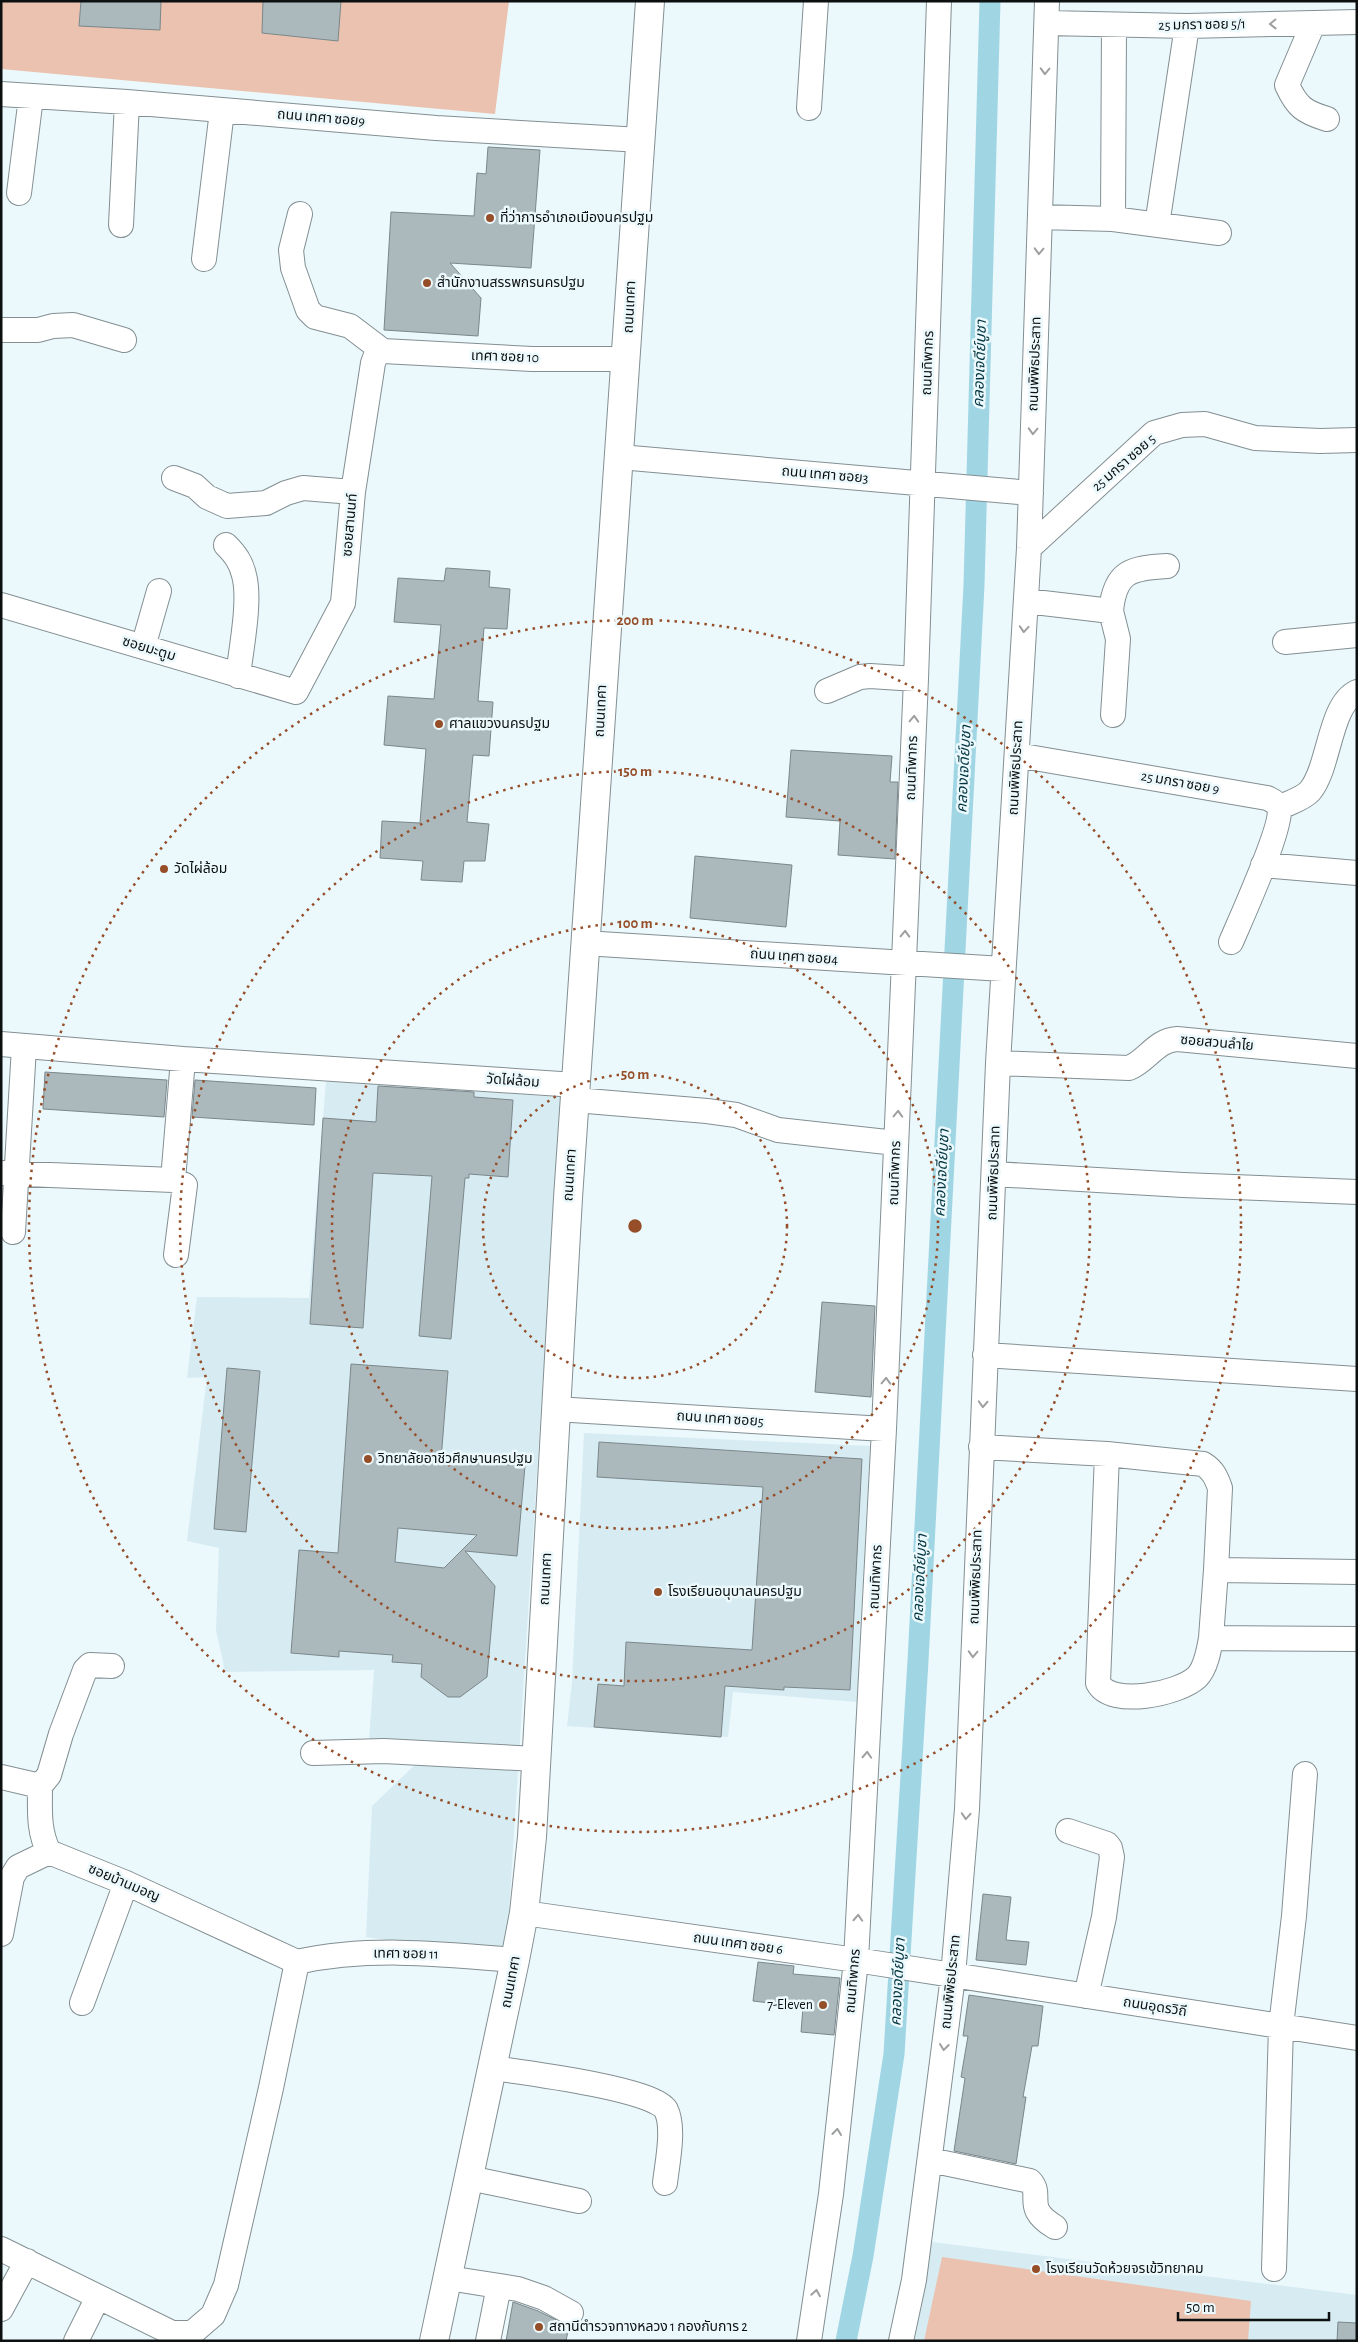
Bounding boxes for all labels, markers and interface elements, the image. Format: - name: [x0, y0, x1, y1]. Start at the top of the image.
- street label: 25 มกรา ซอย 5/1: [1158, 17, 1246, 33]
- one-way arrow: [1269, 19, 1276, 29]
- one-way arrow: [1040, 68, 1050, 76]
- street label: ถนน เทศา ซอย9: [277, 107, 365, 129]
- place label: ที่ว่าการอำเภอเมืองนครปฐม: [500, 207, 653, 225]
- marker: ที่ว่าการอำเภอเมืองนครปฐม: [484, 212, 496, 224]
- one-way arrow: [1033, 248, 1044, 256]
- place label: สำนักงานสรรพกรนครปฐม: [437, 275, 585, 290]
- marker: สำนักงานสรรพกรนครปฐม: [421, 277, 433, 289]
- street label: ถนนเทศา: [622, 280, 638, 334]
- street label: ถนนพิพิธประสาท: [1026, 316, 1044, 412]
- water label: คลองเจดีย์บูชา: [971, 319, 990, 408]
- street label: ถนนทิพากร: [920, 330, 936, 396]
- street label: เทศา ซอย 10: [471, 349, 539, 365]
- one-way arrow: [1028, 428, 1038, 435]
- street label: 25 มกรา ซอย 5: [1090, 432, 1158, 494]
- street label: ถนน เทศา ซอย3: [781, 464, 869, 486]
- street label: ซอยสานนท์: [340, 493, 360, 557]
- text: 200 m: [616, 613, 654, 628]
- one-way arrow: [1019, 625, 1030, 633]
- street label: ซอยมะตูม: [120, 634, 177, 665]
- street label: ถนนเทศา: [593, 684, 609, 738]
- one-way arrow: [909, 715, 920, 723]
- place label: ศาลแขวงนครปฐม: [449, 717, 550, 731]
- marker: ศาลแขวงนครปฐม: [433, 718, 445, 730]
- street label: ถนนพิพิธประสาท: [1007, 720, 1025, 816]
- water label: คลองเจดีย์บูชา: [954, 724, 975, 813]
- street label: ถนนทิพากร: [904, 735, 920, 801]
- text: 150 m: [618, 764, 652, 779]
- street label: 25 มกรา ซอย 9: [1140, 769, 1220, 797]
- place label: วัดไผ่ล้อม: [174, 860, 227, 876]
- marker: วัดไผ่ล้อม: [158, 863, 170, 875]
- text: 100 m: [617, 916, 653, 931]
- one-way arrow: [900, 929, 911, 937]
- street label: ถนน เทศา ซอย4: [750, 947, 839, 967]
- street label: ซอยสวนลำไย: [1180, 1032, 1254, 1053]
- text: 50 m: [621, 1067, 649, 1082]
- street label: วัดไผ่ล้อม: [486, 1070, 540, 1090]
- one-way arrow: [892, 1109, 903, 1117]
- street label: ถนนพิพิธประสาท: [985, 1125, 1003, 1221]
- water label: คลองเจดีย์บูชา: [932, 1128, 953, 1217]
- street label: ถนนทิพากร: [887, 1140, 903, 1206]
- street label: ถนนเทศา: [561, 1148, 579, 1202]
- centre of rings: [626, 1217, 644, 1235]
- one-way arrow: [881, 1377, 892, 1385]
- one-way arrow: [977, 1400, 988, 1408]
- street label: ถนน เทศา ซอย5: [676, 1409, 764, 1429]
- place label: วิทยาลัยอาชีวศึกษานครปฐม: [377, 1451, 533, 1466]
- marker: วิทยาลัยอาชีวศึกษานครปฐม: [362, 1453, 374, 1465]
- street label: ถนนพิพิธประสาท: [967, 1529, 985, 1625]
- water label: คลองเจดีย์บูชา: [910, 1533, 931, 1622]
- street label: ถนนทิพากร: [867, 1544, 885, 1610]
- street label: ถนนเทศา: [538, 1552, 554, 1606]
- place label: โรงเรียนอนุบาลนครปฐม: [668, 1584, 802, 1600]
- marker: โรงเรียนอนุบาลนครปฐม: [652, 1586, 664, 1598]
- one-way arrow: [967, 1650, 978, 1658]
- one-way arrow: [861, 1751, 872, 1759]
- one-way arrow: [961, 1812, 972, 1820]
- street label: ซอยบ้านมอญ: [86, 1861, 162, 1904]
- one-way arrow: [853, 1913, 864, 1921]
- street label: ถนน เทศา ซอย 6: [692, 1931, 784, 1957]
- street label: ถนนพิพิธประสาท: [939, 1934, 963, 2030]
- water label: คลองเจดีย์บูชา: [888, 1937, 909, 2026]
- street label: เทศา ซอย 11: [373, 1946, 439, 1962]
- street label: ถนนทิพากร: [843, 1948, 863, 2014]
- street label: ถนนเทศา: [499, 1955, 523, 2009]
- street label: ถนนอุดรวิถี: [1122, 1994, 1188, 2020]
- place label: 7-Eleven: [767, 1998, 813, 2012]
- marker: 7-Eleven: [817, 1999, 829, 2011]
- one-way arrow: [939, 2044, 950, 2052]
- one-way arrow: [832, 2127, 843, 2135]
- place label: โรงเรียนวัดห้วยจรเข้วิทยาคม: [1046, 2261, 1204, 2276]
- marker: โรงเรียนวัดห้วยจรเข้วิทยาคม: [1030, 2263, 1042, 2275]
- one-way arrow: [810, 2288, 821, 2296]
- scale bar: [1178, 2290, 1329, 2322]
- text: 50 m: [1186, 2300, 1215, 2315]
- place label: สถานีตำรวจทางหลวง 1 กองกับการ 2: [549, 2319, 748, 2334]
- marker: สถานีตำรวจทางหลวง 1 กองกับการ 2: [533, 2321, 545, 2333]

